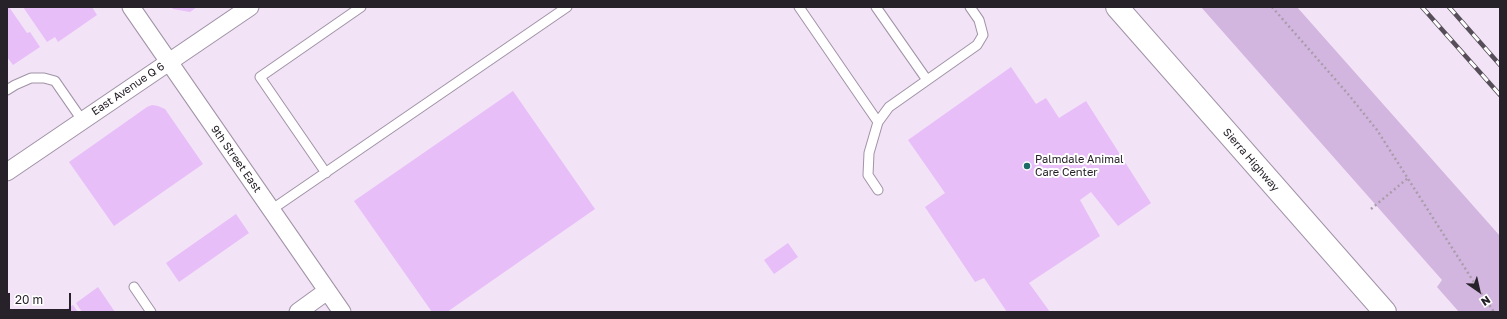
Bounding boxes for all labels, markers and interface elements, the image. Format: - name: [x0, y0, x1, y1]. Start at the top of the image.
- street label: East Avenue Q 6: [89, 60, 167, 118]
- street label: 9th Street East: [208, 123, 264, 195]
- street label: Sierra Highway: [1220, 126, 1282, 194]
- place label: Palmdale Animal Care Center: [1035, 153, 1124, 179]
- marker: Palmdale Animal Care Center: [1022, 161, 1032, 171]
- north arrow: [1459, 271, 1499, 311]
- scale bar: [10, 285, 73, 311]
- text: 20 m: [15, 292, 43, 307]
- text: N: [1479, 294, 1493, 309]

